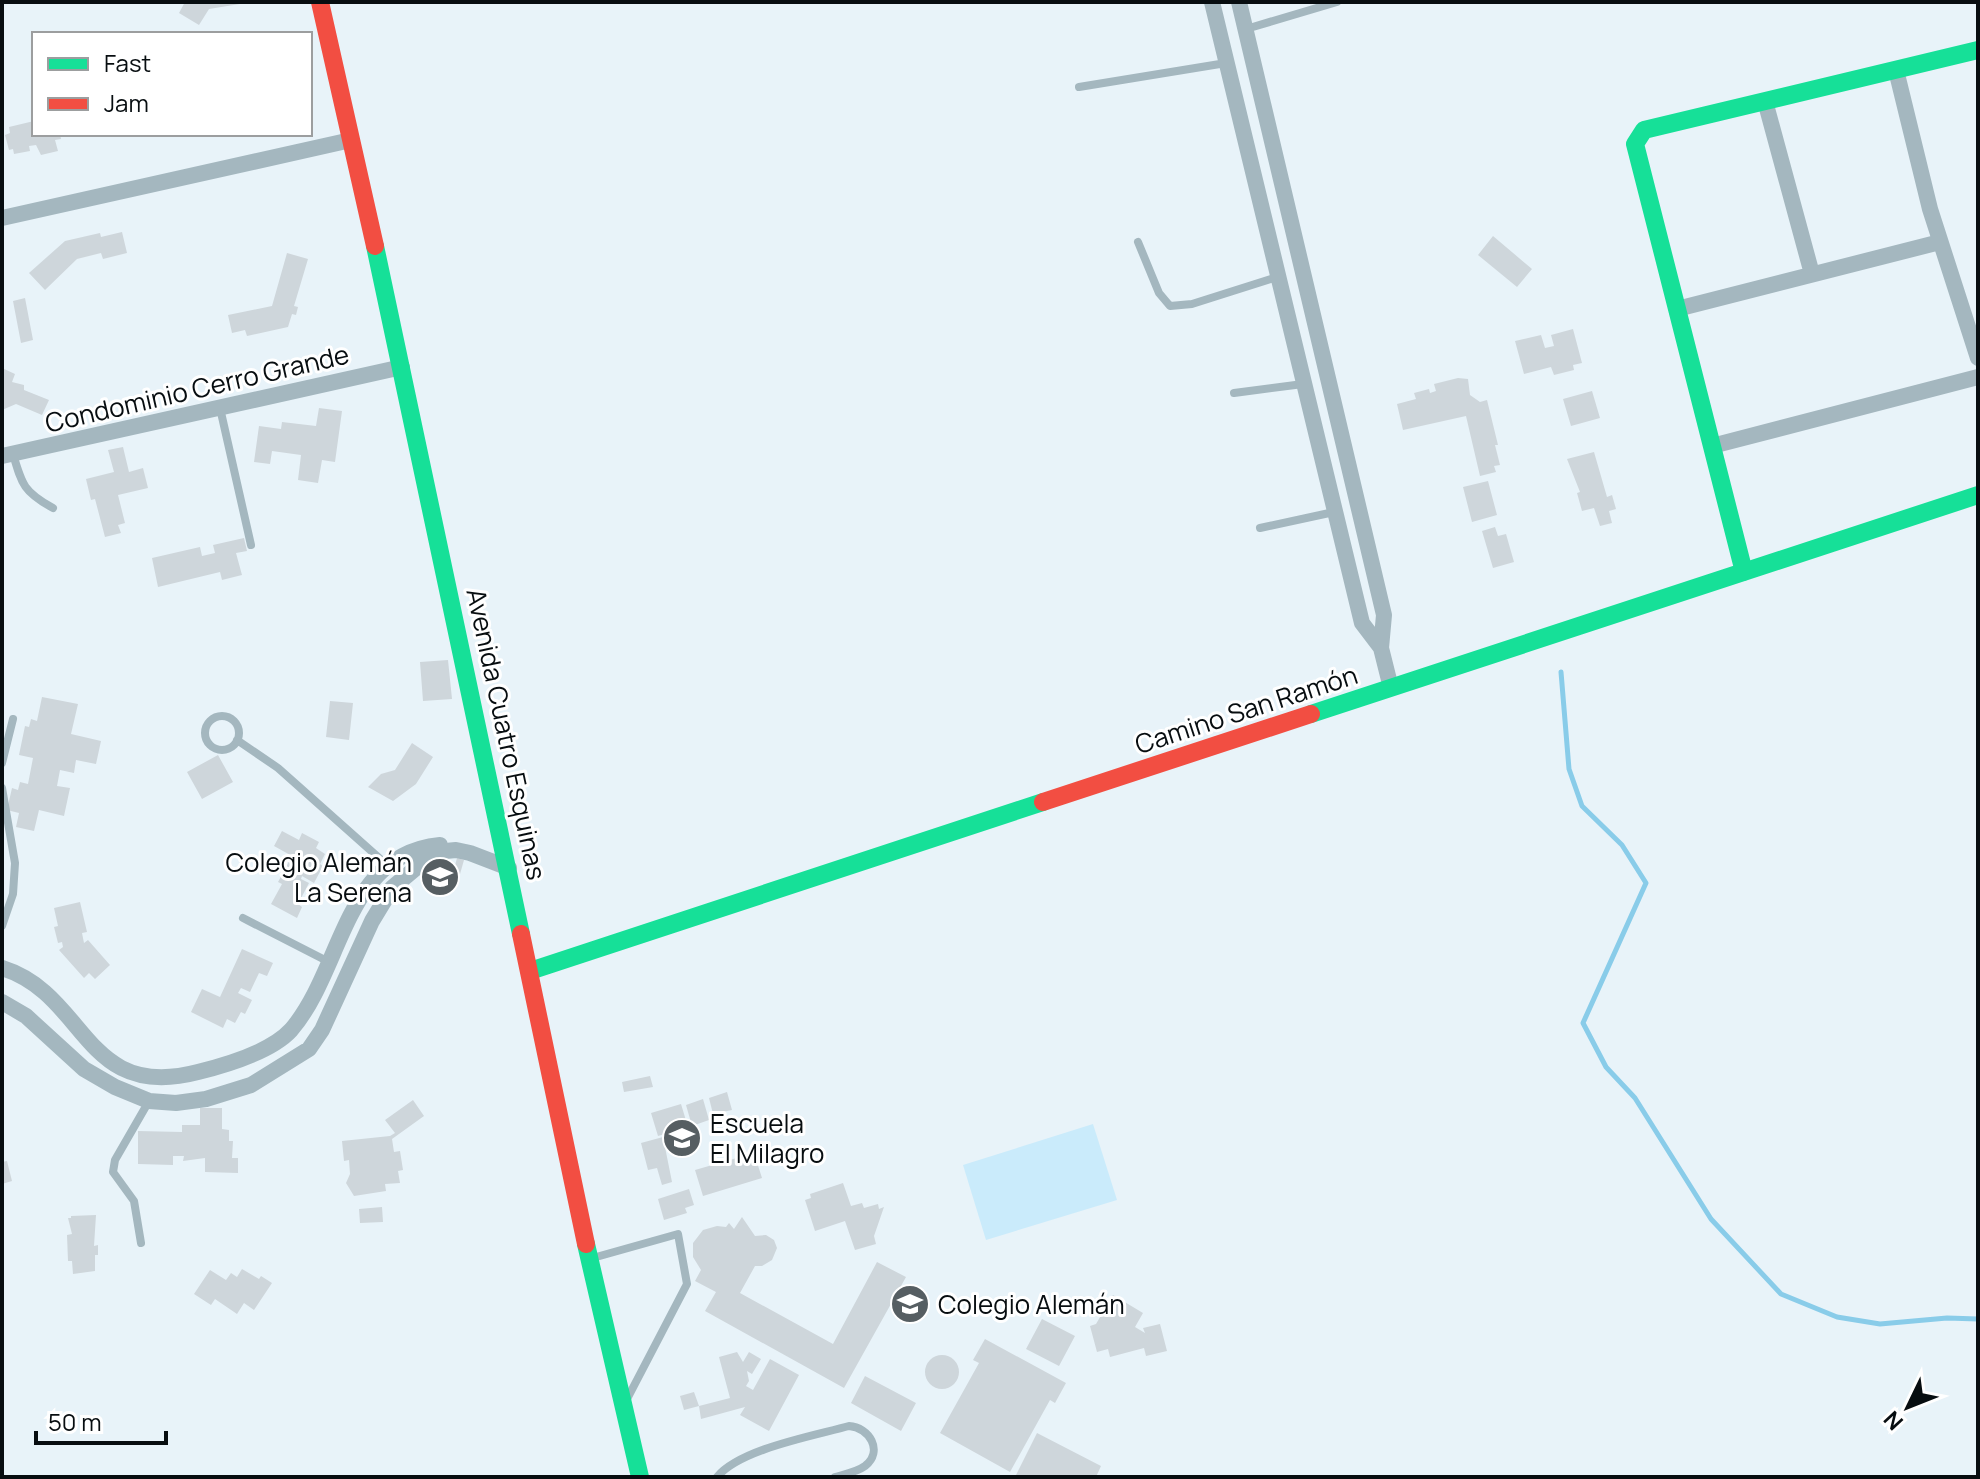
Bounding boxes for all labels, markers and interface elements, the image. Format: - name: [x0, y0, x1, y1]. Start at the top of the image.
- legend: [32, 32, 312, 136]
- text: Fast: [104, 46, 151, 79]
- text: Jam: [104, 86, 149, 119]
- street label: Condominio Cerro Grande: [42, 336, 352, 440]
- street label: Avenida Cuatro Esquinas: [459, 585, 555, 883]
- street label: Camino San Ramón: [1130, 656, 1362, 762]
- place label: Colegio Alemán La Serena: [225, 844, 412, 910]
- school or university icon: Colegio Alemán La Serena: [419, 856, 461, 898]
- place label: Escuela El Milagro: [710, 1105, 824, 1171]
- school or university icon: Escuela El Milagro: [661, 1117, 703, 1159]
- school or university icon: Colegio Alemán: [889, 1283, 931, 1325]
- place label: Colegio Alemán: [938, 1286, 1125, 1322]
- north arrow: [1868, 1367, 1948, 1447]
- scale bar: [36, 1395, 166, 1445]
- text: 50 m: [48, 1405, 102, 1438]
- text: N: [1877, 1405, 1910, 1437]

